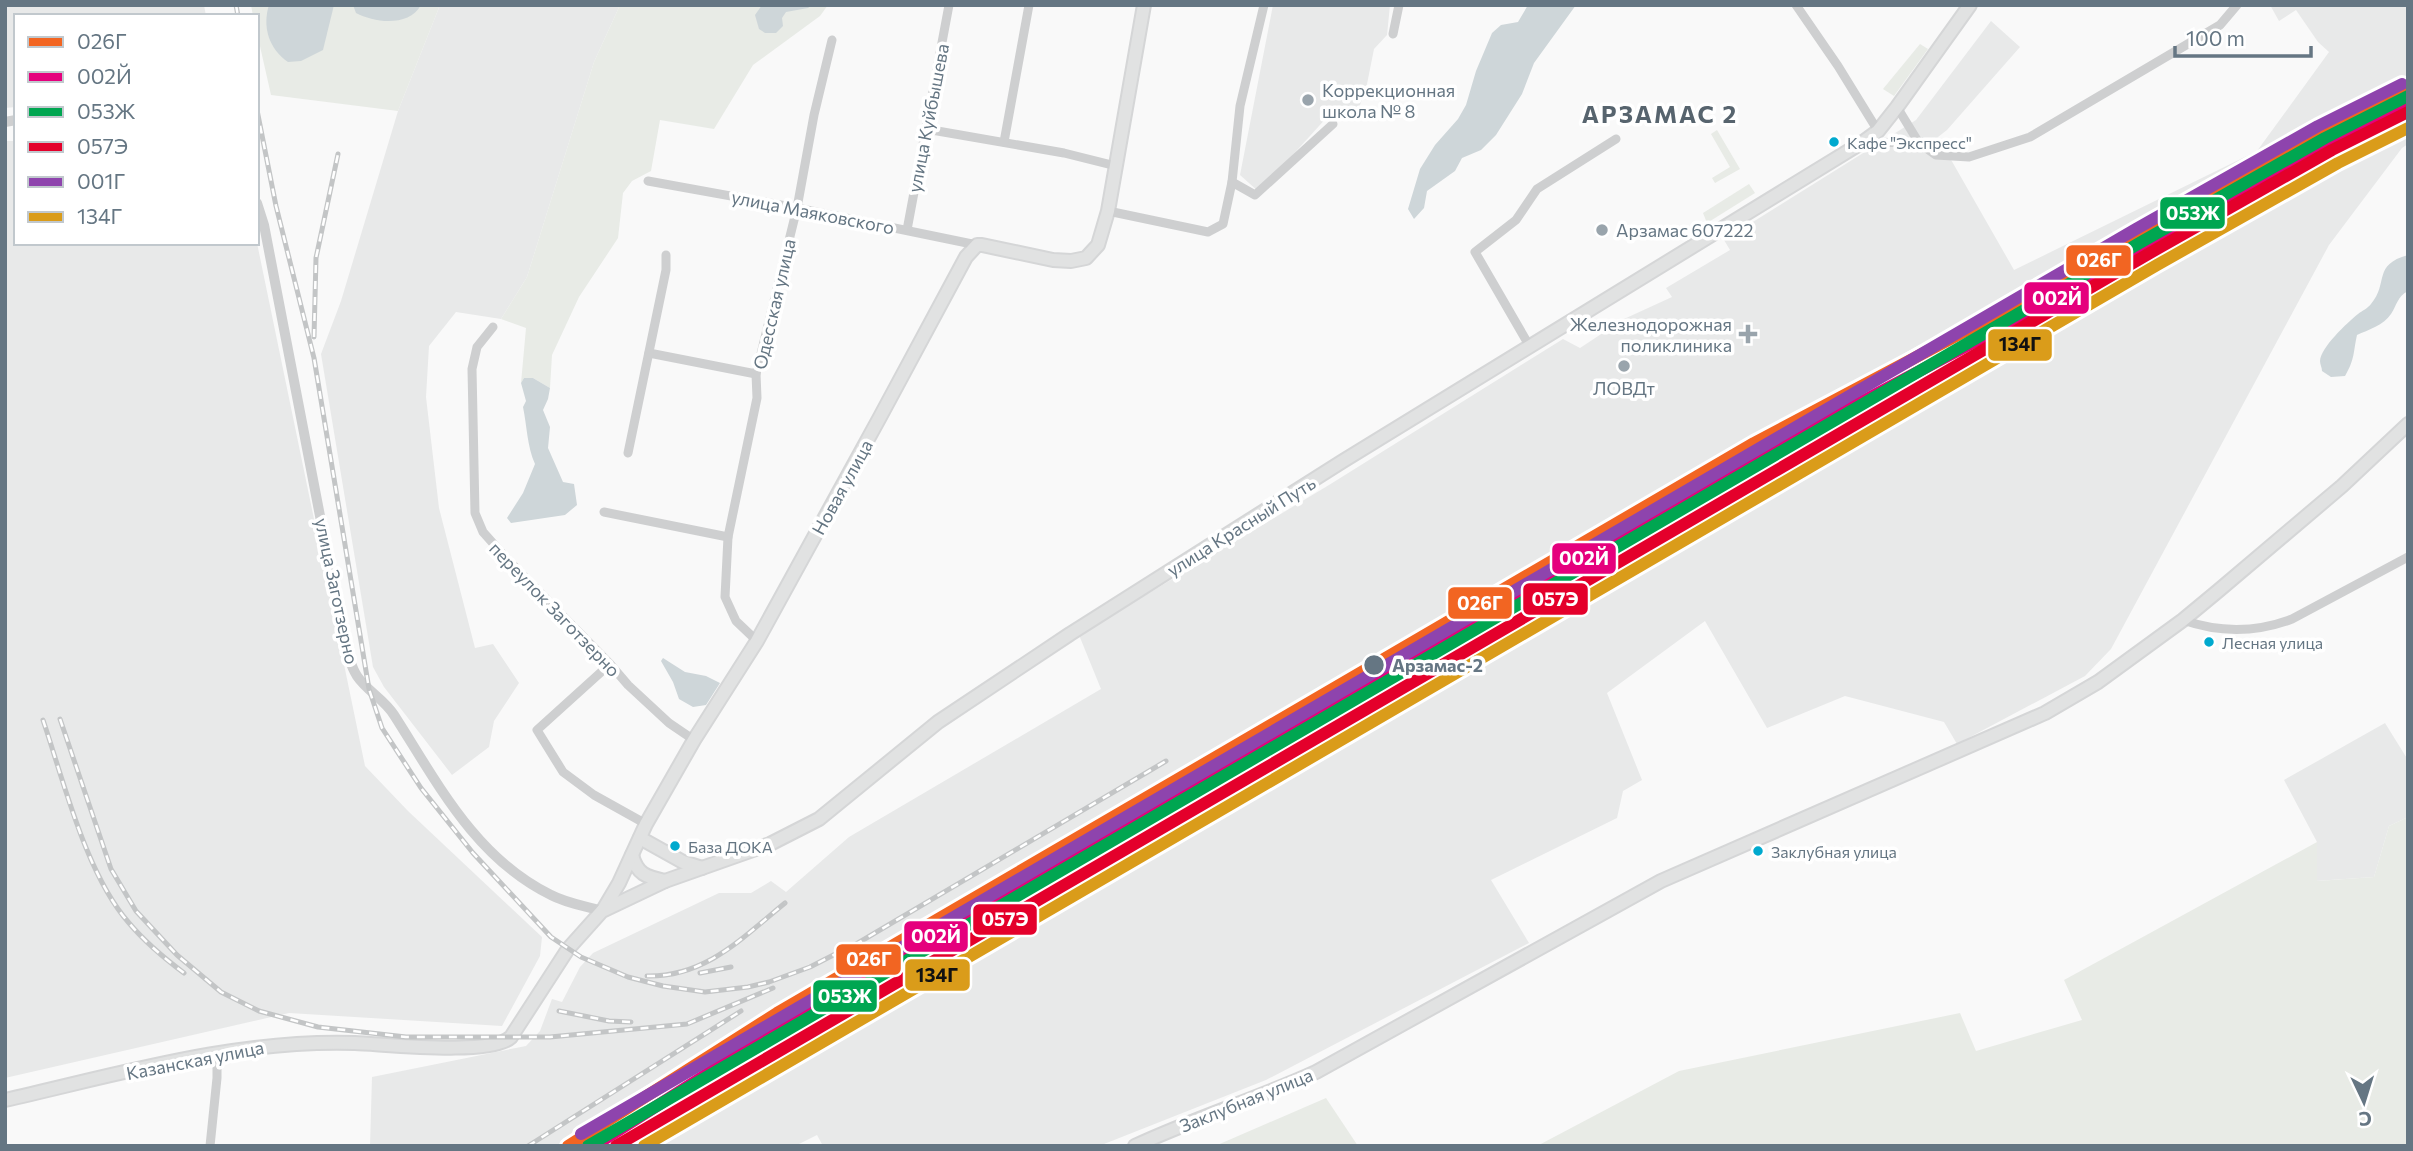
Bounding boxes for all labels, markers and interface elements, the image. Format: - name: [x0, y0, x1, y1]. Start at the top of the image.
- legend: [14, 14, 259, 245]
- scale bar: [2175, 14, 2312, 58]
- text: 100 m: [2186, 25, 2245, 50]
- text: 026Г: [77, 28, 127, 53]
- street label: улица Куйбышева: [903, 42, 953, 194]
- text: 002Й: [77, 63, 132, 88]
- place label: Коррекционная школа № 8: [1322, 79, 1455, 122]
- marker: Коррекционная школа № 8: [1300, 92, 1316, 108]
- text: 053Ж: [77, 98, 136, 123]
- district label: АРЗАМАС 2: [1582, 99, 1738, 128]
- text: 057Э: [77, 133, 128, 158]
- place label: Кафе "Экспресс": [1847, 133, 1972, 152]
- marker: Кафе "Экспресс": [1827, 135, 1841, 149]
- text: 001Г: [77, 168, 125, 193]
- street label: улица Маяковского: [730, 185, 896, 239]
- line badge: 053Ж: [2159, 196, 2226, 230]
- text: 053Ж: [2166, 201, 2220, 224]
- text: 134Г: [77, 203, 123, 228]
- place label: Арзамас 607222: [1616, 219, 1754, 241]
- marker: Арзамас 607222: [1594, 222, 1610, 238]
- street label: Одесская улица: [748, 237, 800, 371]
- line badge: 026Г: [2065, 244, 2132, 277]
- text: 026Г: [2076, 248, 2122, 271]
- line badge: 002Й: [2023, 281, 2090, 315]
- text: 002Й: [2032, 286, 2082, 309]
- place label: Железнодорожная поликлиника: [1570, 313, 1732, 356]
- marker: Железнодорожная поликлиника: [1738, 324, 1758, 344]
- line badge: 134Г: [1987, 328, 2053, 362]
- text: 134Г: [1999, 332, 2041, 355]
- marker: ЛОВДт: [1616, 358, 1632, 374]
- place label: ЛОВДт: [1593, 377, 1656, 399]
- street label: Новая улица: [807, 436, 877, 538]
- street label: улица Красный Путь: [1163, 471, 1319, 581]
- street label: улица Заготзерно: [311, 516, 363, 666]
- street label: переулок Заготзерно: [485, 537, 625, 681]
- line badge: 002Й: [1551, 542, 1617, 575]
- text: 002Й: [1559, 546, 1609, 569]
- line badge: 057Э: [1522, 582, 1589, 616]
- line badge: 026Г: [1447, 586, 1513, 620]
- text: 057Э: [1531, 587, 1579, 610]
- text: 026Г: [1457, 591, 1503, 614]
- place label: Лесная улица: [2222, 633, 2323, 652]
- marker: Лесная улица: [2202, 635, 2216, 649]
- marker: Арзамас-2: [1362, 653, 1386, 677]
- place label: Арзамас-2: [1392, 654, 1483, 676]
- place label: База ДОКА: [688, 837, 773, 856]
- marker: База ДОКА: [668, 839, 682, 853]
- place label: Заклубная улица: [1771, 842, 1897, 861]
- marker: Заклубная улица: [1751, 844, 1765, 858]
- line badge: 057Э: [972, 903, 1038, 936]
- text: 057Э: [981, 907, 1029, 930]
- line badge: 002Й: [903, 920, 969, 953]
- text: 002Й: [911, 924, 961, 947]
- line badge: 026Г: [835, 943, 902, 976]
- text: 026Г: [846, 947, 892, 970]
- line badge: 134Г: [904, 958, 971, 992]
- text: 134Г: [916, 963, 958, 986]
- line badge: 053Ж: [812, 979, 878, 1013]
- text: 053Ж: [818, 984, 872, 1007]
- street label: Казанская улица: [124, 1036, 266, 1084]
- street label: Заклубная улица: [1176, 1063, 1316, 1137]
- north arrow: [2329, 1067, 2399, 1137]
- text: С: [2358, 1108, 2373, 1131]

